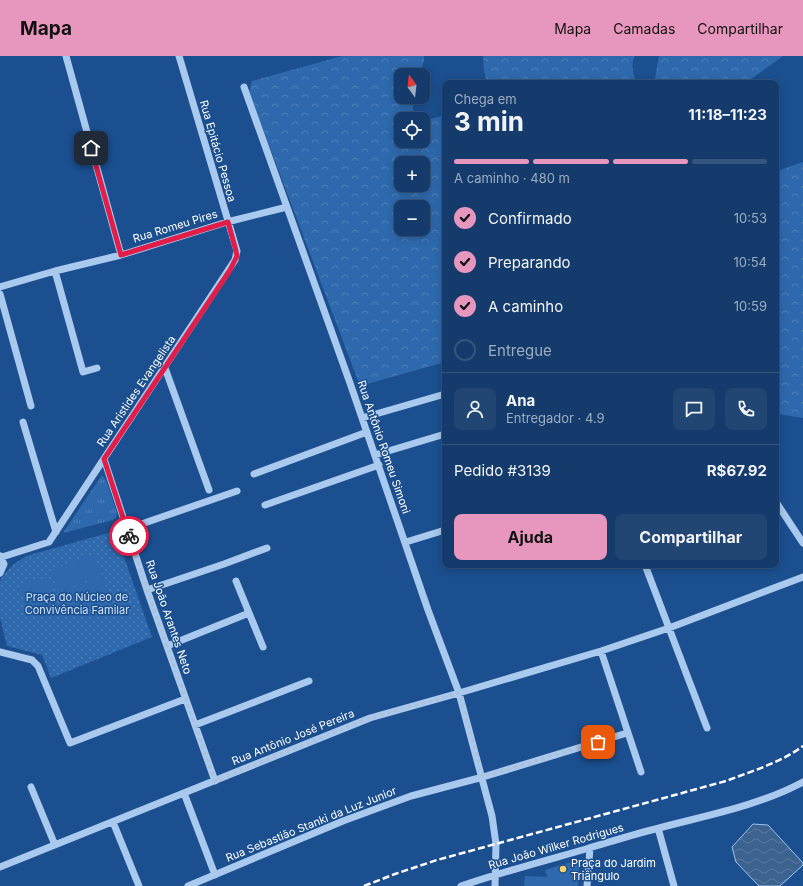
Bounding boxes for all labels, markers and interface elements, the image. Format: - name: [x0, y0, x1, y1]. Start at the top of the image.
- text: Mapa: [20, 17, 72, 40]
- text: Mapa: [554, 20, 591, 37]
- text: Camadas: [613, 20, 675, 37]
- text: Compartilhar: [697, 20, 783, 37]
- north arrow: [394, 68, 430, 104]
- map controls: [394, 68, 430, 236]
- text: Chega em: [454, 91, 517, 107]
- street label: Rua Epitácio Pessoa: [197, 98, 239, 204]
- text: 11:18–11:23: [688, 105, 767, 124]
- text: 3 min: [454, 106, 524, 137]
- button: locate: [394, 112, 430, 148]
- pin: [74, 131, 108, 165]
- icon: home: [80, 137, 102, 159]
- button: +: [394, 156, 430, 192]
- text: A caminho · 480 m: [454, 170, 570, 186]
- button: −: [394, 200, 430, 236]
- street label: Rua Romeu Pires: [131, 206, 219, 246]
- icon: check: [454, 207, 476, 229]
- text: Confirmado: [488, 209, 572, 228]
- text: 10:53: [734, 210, 767, 226]
- icon: check: [454, 251, 476, 273]
- text: Preparando: [488, 253, 571, 272]
- text: 10:54: [733, 254, 767, 270]
- icon: check: [454, 295, 476, 317]
- text: A caminho: [488, 297, 563, 316]
- text: 10:59: [734, 298, 767, 314]
- street label: Rua Aristides Evangelista: [94, 333, 178, 449]
- text: Entregue: [488, 341, 552, 360]
- street label: Rua Antônio Romeu Simoni: [355, 378, 413, 516]
- button: person: [454, 388, 496, 430]
- button: chat: [673, 388, 715, 430]
- button: phone: [725, 388, 767, 430]
- text: Ana: [506, 391, 535, 410]
- text: Entregador · 4.9: [506, 410, 605, 426]
- text: Pedido #3139: [454, 461, 551, 480]
- text: R$67.92: [707, 461, 767, 480]
- button: Ajuda: [454, 514, 607, 560]
- button: Compartilhar: [615, 514, 767, 560]
- courier: [109, 516, 149, 556]
- icon: bike: [118, 525, 140, 547]
- street label: Rua João Arantes Neto: [143, 558, 195, 676]
- park label: Praça do Núcleo de Convivência Familar: [25, 590, 129, 617]
- street label: Rua Antônio José Pereira: [230, 706, 356, 768]
- pin: [581, 725, 615, 759]
- icon: bag: [587, 731, 609, 753]
- street label: Rua Sebastião Stanki da Luz Junior: [224, 783, 398, 865]
- street label: Rua João Wilker Rodrigues: [487, 820, 625, 872]
- place label: Praça do Jardim Triângulo: [571, 856, 656, 883]
- marker: Praça do Jardim Triângulo: [558, 864, 568, 874]

